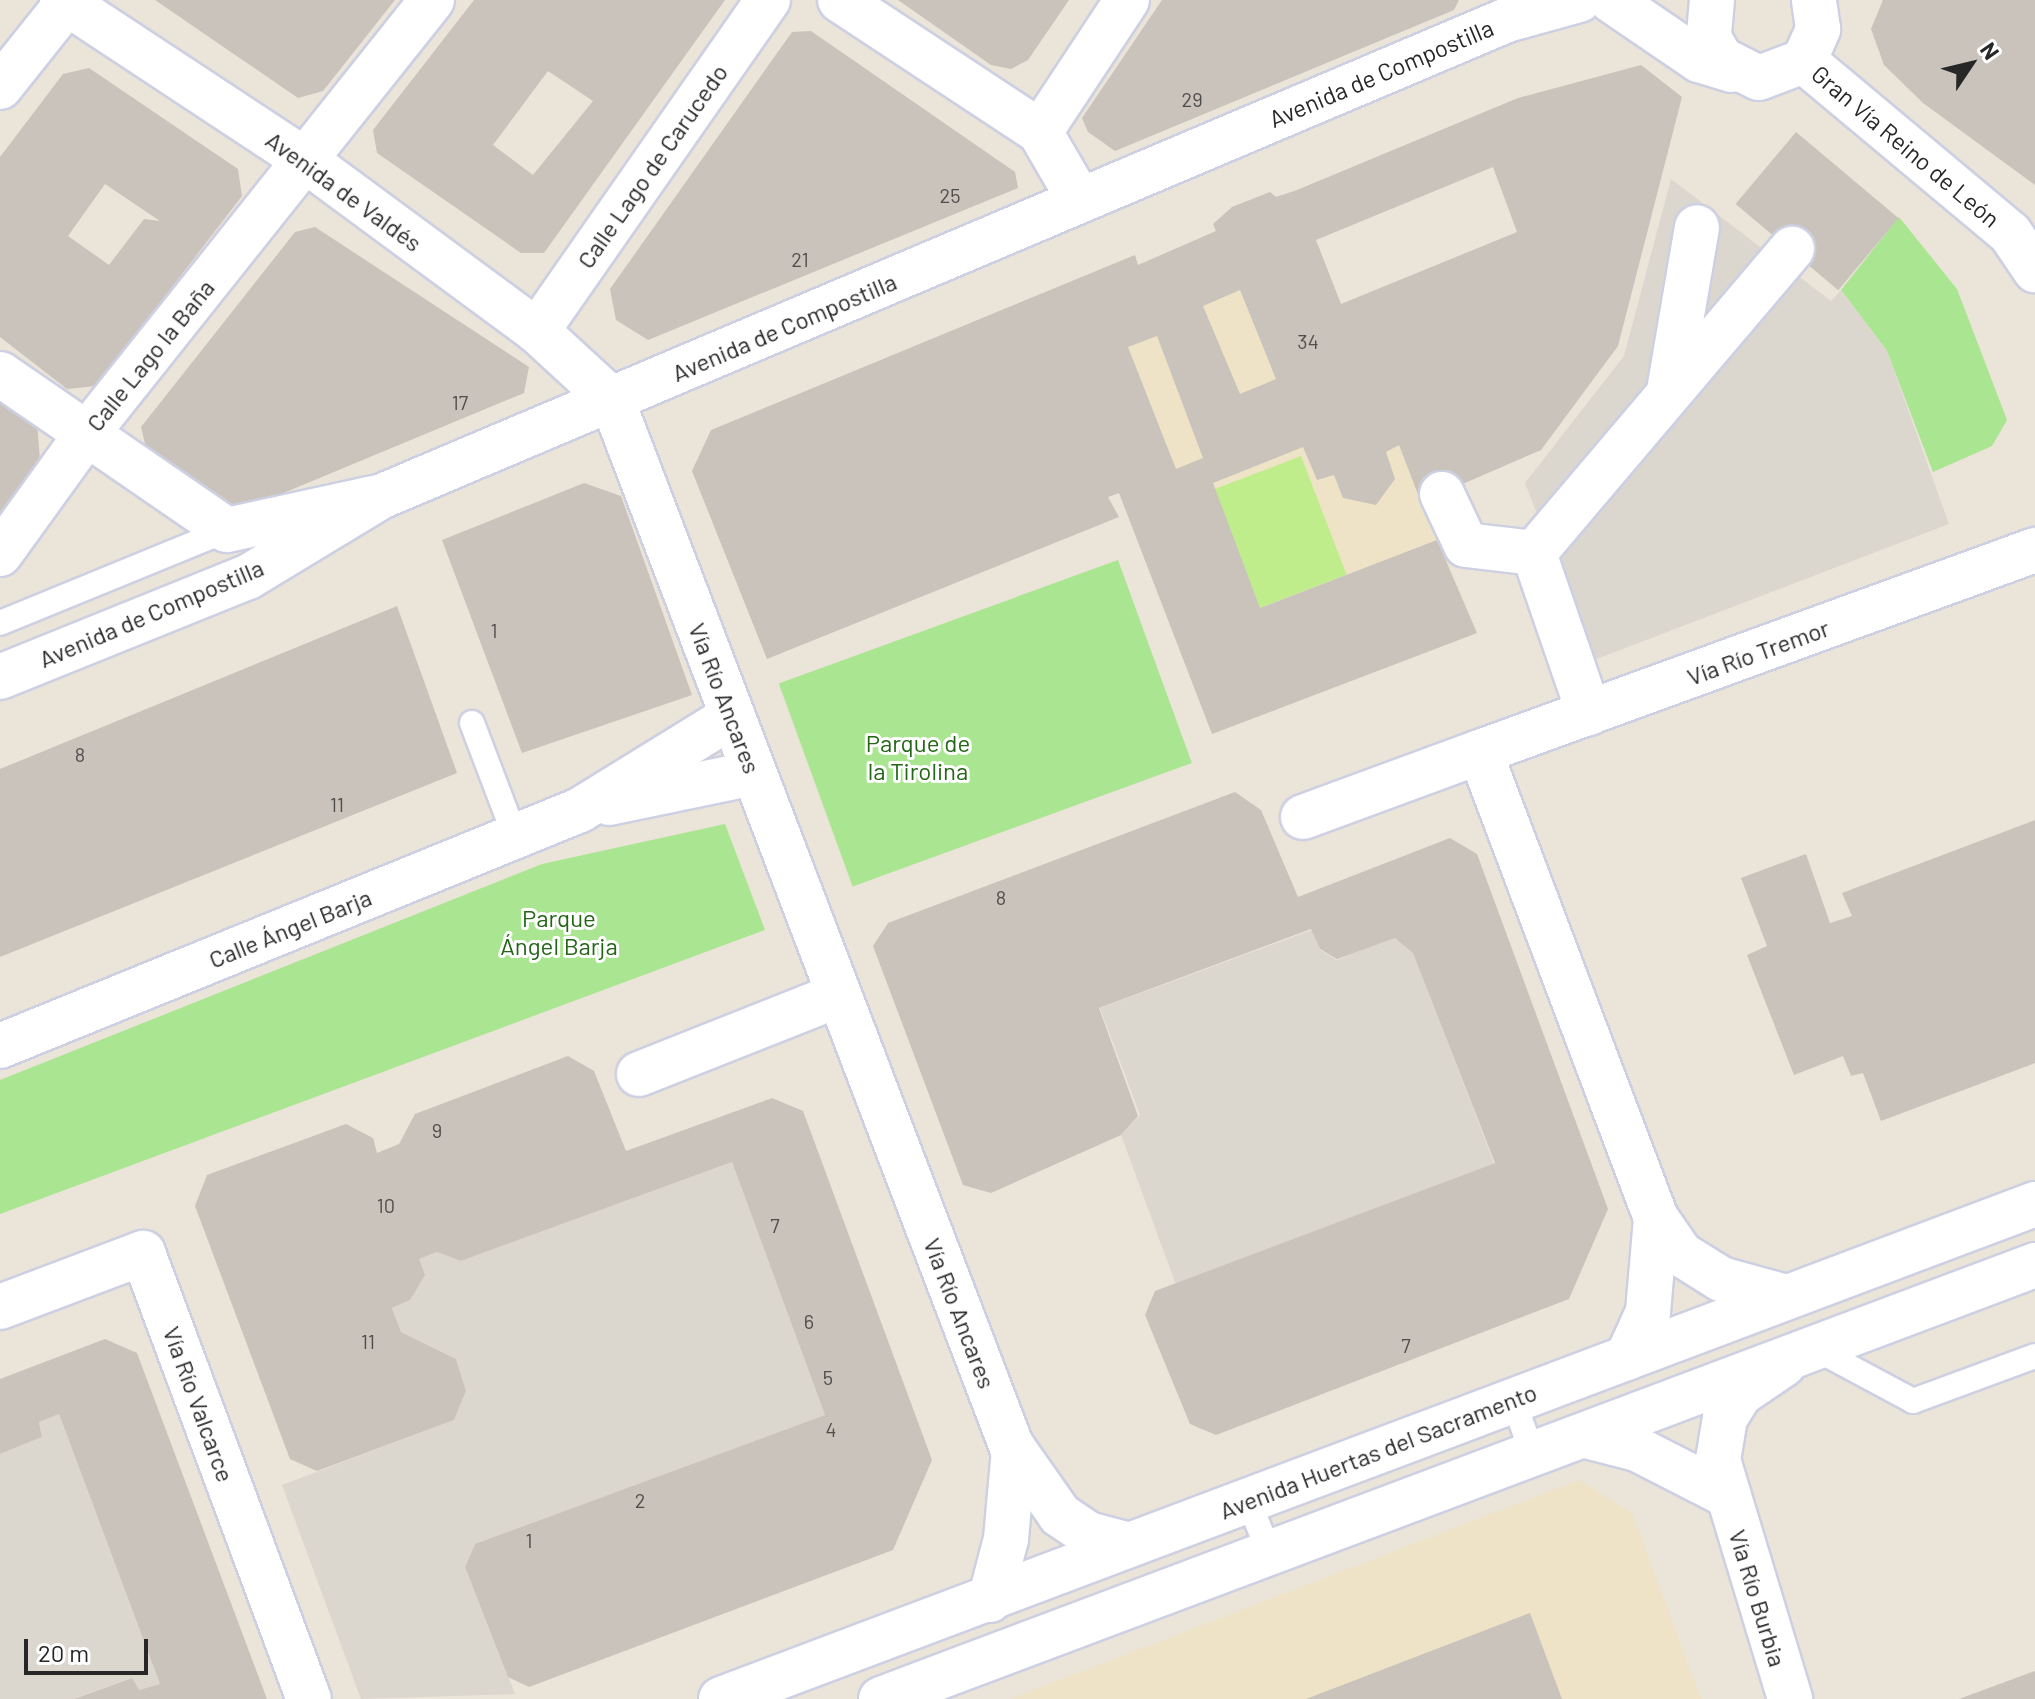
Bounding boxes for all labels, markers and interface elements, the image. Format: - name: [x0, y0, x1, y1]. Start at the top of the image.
- street label: Avenida de Compostilla: [1264, 13, 1498, 133]
- north arrow: [1931, 24, 2011, 104]
- text: N: [1976, 37, 2006, 64]
- street label: Calle Lago de Carucedo: [571, 59, 733, 273]
- street label: Gran Vía Reino de León: [1806, 59, 2006, 233]
- house number: 29: [1181, 87, 1203, 111]
- street label: Avenida de Valdés: [260, 125, 428, 257]
- house number: 25: [940, 183, 960, 207]
- house number: 21: [791, 247, 809, 271]
- street label: Avenida de Compostilla: [667, 267, 901, 387]
- street label: Calle Lago la Baña: [80, 273, 220, 437]
- house number: 34: [1297, 329, 1319, 353]
- house number: 17: [452, 390, 468, 414]
- street label: Avenida de Compostilla: [34, 553, 268, 673]
- street label: Vía Río Tremor: [1683, 613, 1833, 691]
- house number: 1: [491, 618, 497, 642]
- street label: Vía Río Ancares: [683, 619, 767, 777]
- park label: Parque de la Tirolina: [866, 729, 970, 785]
- house number: 8: [75, 742, 85, 766]
- house number: 11: [330, 792, 344, 816]
- street label: Calle Ángel Barja: [204, 882, 376, 974]
- house number: 8: [996, 885, 1006, 909]
- park label: Parque Ángel Barja: [500, 904, 618, 960]
- house number: 9: [432, 1118, 442, 1142]
- house number: 10: [377, 1193, 395, 1217]
- house number: 7: [770, 1213, 780, 1237]
- street label: Vía Río Ancares: [918, 1234, 1002, 1392]
- house number: 6: [804, 1309, 814, 1333]
- street label: Vía Río Valcarce: [158, 1322, 240, 1486]
- house number: 11: [361, 1329, 375, 1353]
- house number: 7: [1401, 1333, 1411, 1357]
- house number: 5: [823, 1365, 833, 1389]
- street label: Avenida Huertas del Sacramento: [1215, 1377, 1541, 1525]
- house number: 4: [825, 1417, 837, 1441]
- house number: 2: [635, 1488, 645, 1512]
- street label: Vía Río Burbia: [1724, 1526, 1792, 1670]
- house number: 1: [526, 1528, 532, 1552]
- scale bar: [28, 1623, 152, 1673]
- text: 20 m: [38, 1638, 89, 1667]

